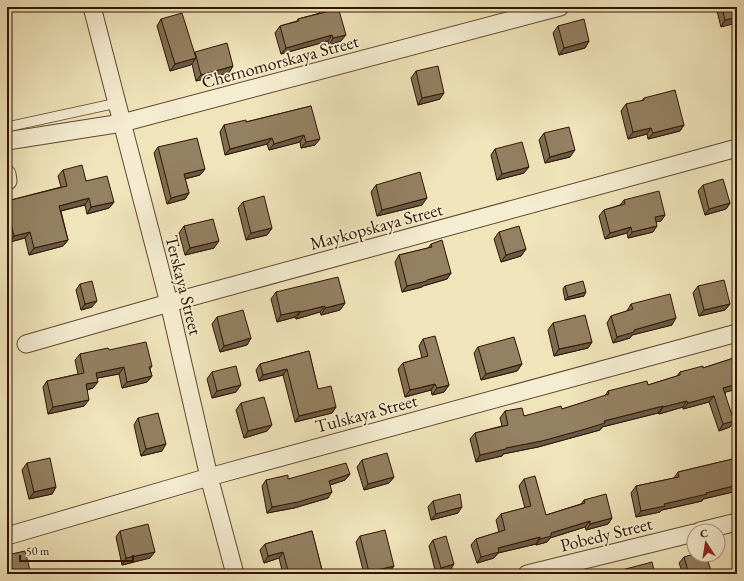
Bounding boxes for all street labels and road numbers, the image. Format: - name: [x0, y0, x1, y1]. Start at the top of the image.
- street label: Chernomorskaya Street: [199, 29, 361, 93]
- street label: Maykopskaya Street: [307, 197, 445, 255]
- street label: Terskaya Street: [160, 233, 208, 338]
- street label: Tulskaya Street: [312, 388, 420, 438]
- street label: Pobedy Street: [558, 511, 655, 557]

